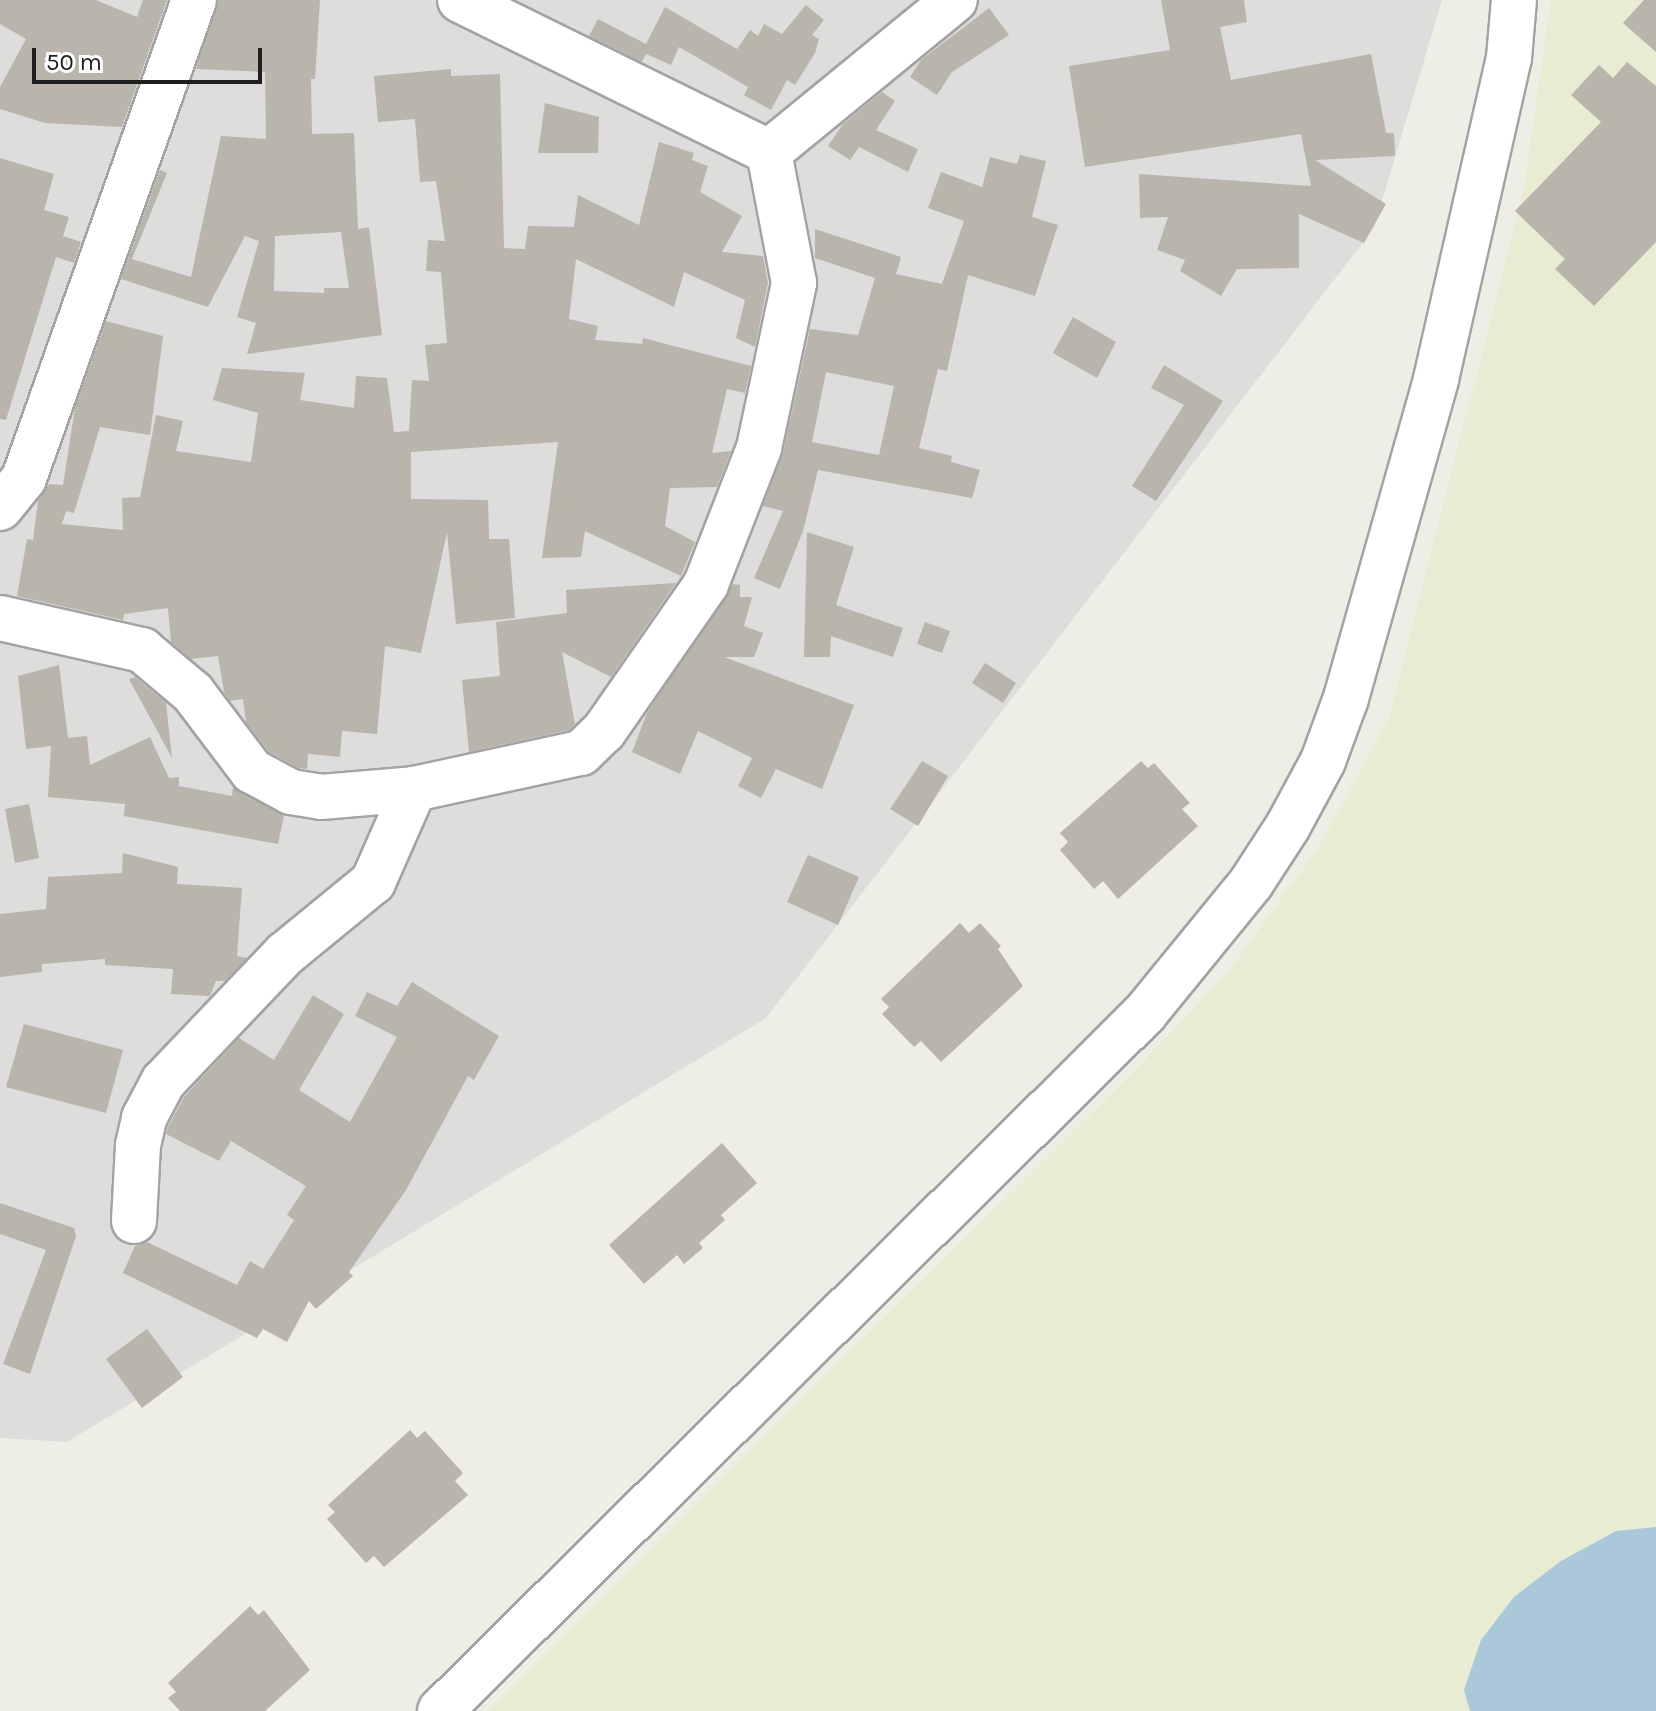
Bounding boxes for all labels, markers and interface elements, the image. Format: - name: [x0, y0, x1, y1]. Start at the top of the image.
- scale bar: [36, 32, 266, 82]
- text: 50 m: [46, 48, 102, 76]

